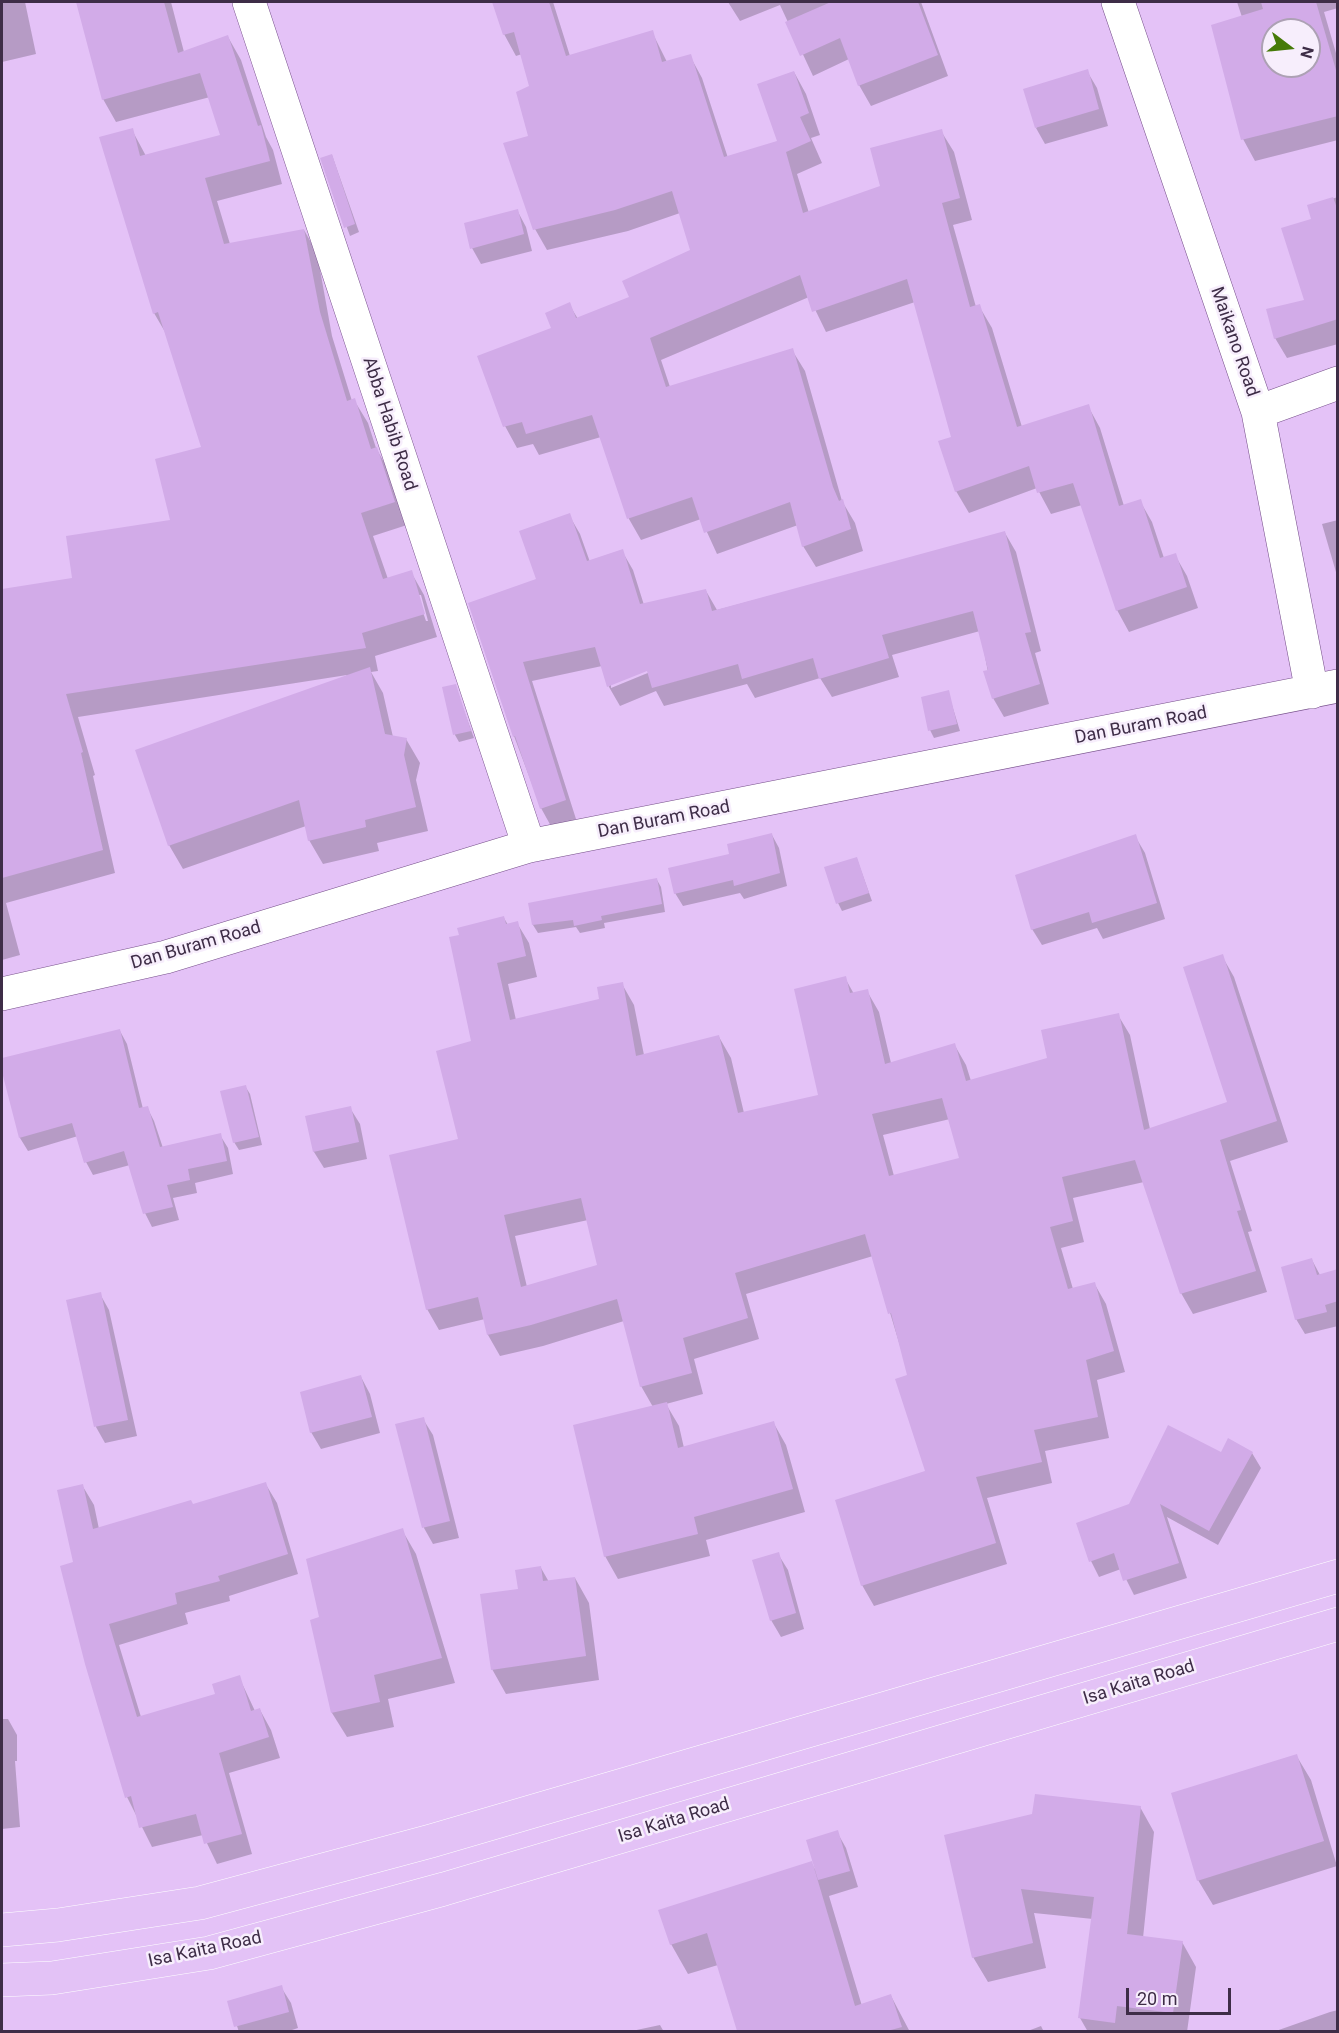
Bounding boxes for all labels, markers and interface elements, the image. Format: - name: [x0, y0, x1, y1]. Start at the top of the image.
- north arrow: [1261, 18, 1321, 78]
- text: N: [1296, 44, 1318, 61]
- street label: Maikano Road: [1205, 284, 1263, 400]
- street label: Abba Habib Road: [357, 354, 421, 494]
- street label: Dan Buram Road: [1073, 703, 1209, 749]
- street label: Dan Buram Road: [596, 797, 732, 843]
- street label: Dan Buram Road: [129, 917, 263, 975]
- street label: Isa Kaita Road: [1081, 1656, 1197, 1710]
- street label: Isa Kaita Road: [616, 1794, 732, 1848]
- street label: Isa Kaita Road: [146, 1927, 264, 1973]
- scale bar: [1129, 1976, 1234, 2014]
- text: 20 m: [1137, 1988, 1177, 2009]

